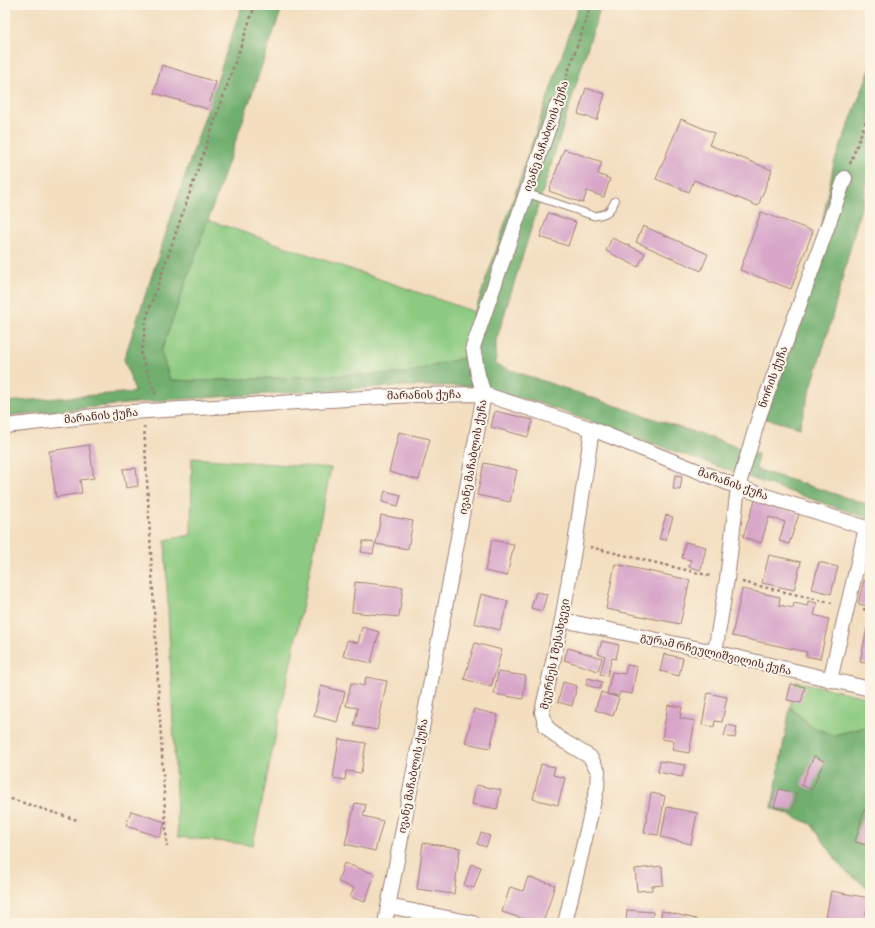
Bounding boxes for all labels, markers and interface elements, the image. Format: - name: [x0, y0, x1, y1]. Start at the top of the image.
- street label: ივანე მაჩაბლის ქუჩა: [521, 79, 571, 193]
- street label: ნორის ქუჩა: [756, 344, 790, 410]
- street label: მარანის ქუჩა: [387, 388, 461, 402]
- street label: ივანე მაჩაბლის ქუჩა: [456, 398, 490, 515]
- street label: მარანის ქუჩა: [63, 406, 139, 426]
- street label: მარანის ქუჩა: [696, 465, 770, 503]
- street label: მეურნეს I შესახვევი: [538, 597, 572, 711]
- street label: გურამ რჩეულიშვილის ქუჩა: [639, 630, 793, 678]
- street label: ივანე მაჩაბლის ქუჩა: [396, 718, 431, 834]

